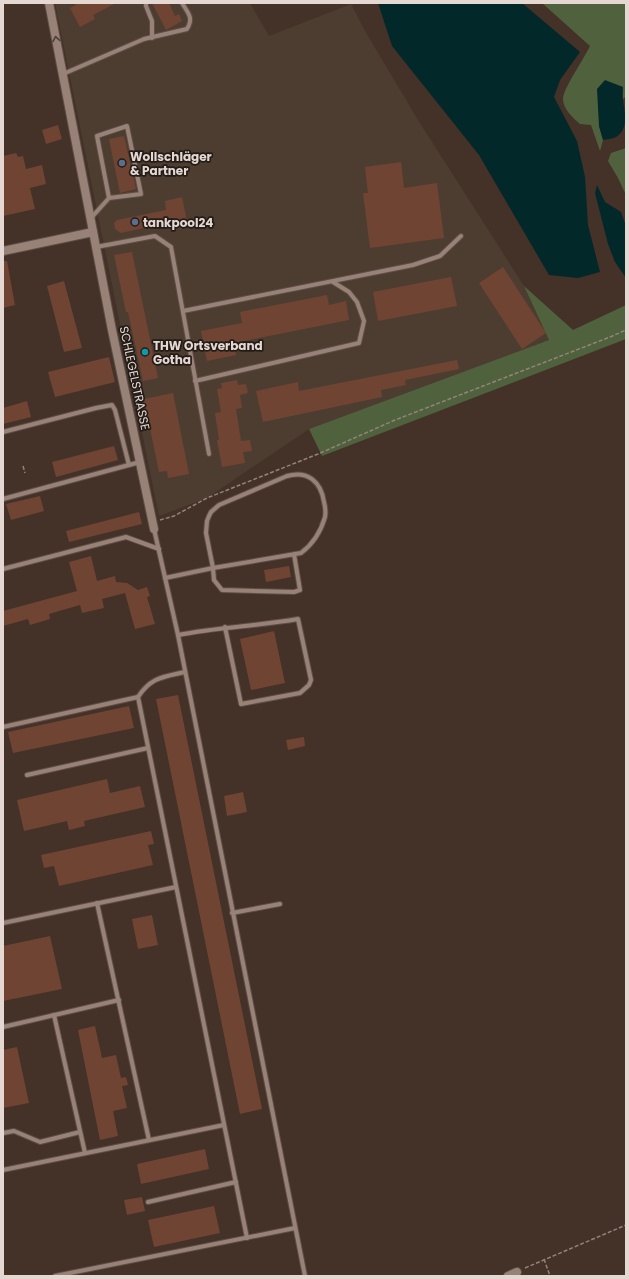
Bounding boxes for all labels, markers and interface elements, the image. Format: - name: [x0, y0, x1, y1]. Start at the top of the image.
- one-way arrow: [52, 36, 61, 42]
- place label: Wollschläger & Partner: [130, 148, 212, 179]
- marker: Wollschläger & Partner: [117, 158, 127, 168]
- place label: tankpool24: [143, 214, 213, 231]
- marker: tankpool24: [130, 217, 140, 227]
- street label: SCHLEGELSTRASSE: [116, 324, 154, 432]
- place label: THW Ortsverband Gotha: [153, 337, 263, 368]
- marker: THW Ortsverband Gotha: [140, 347, 150, 357]

